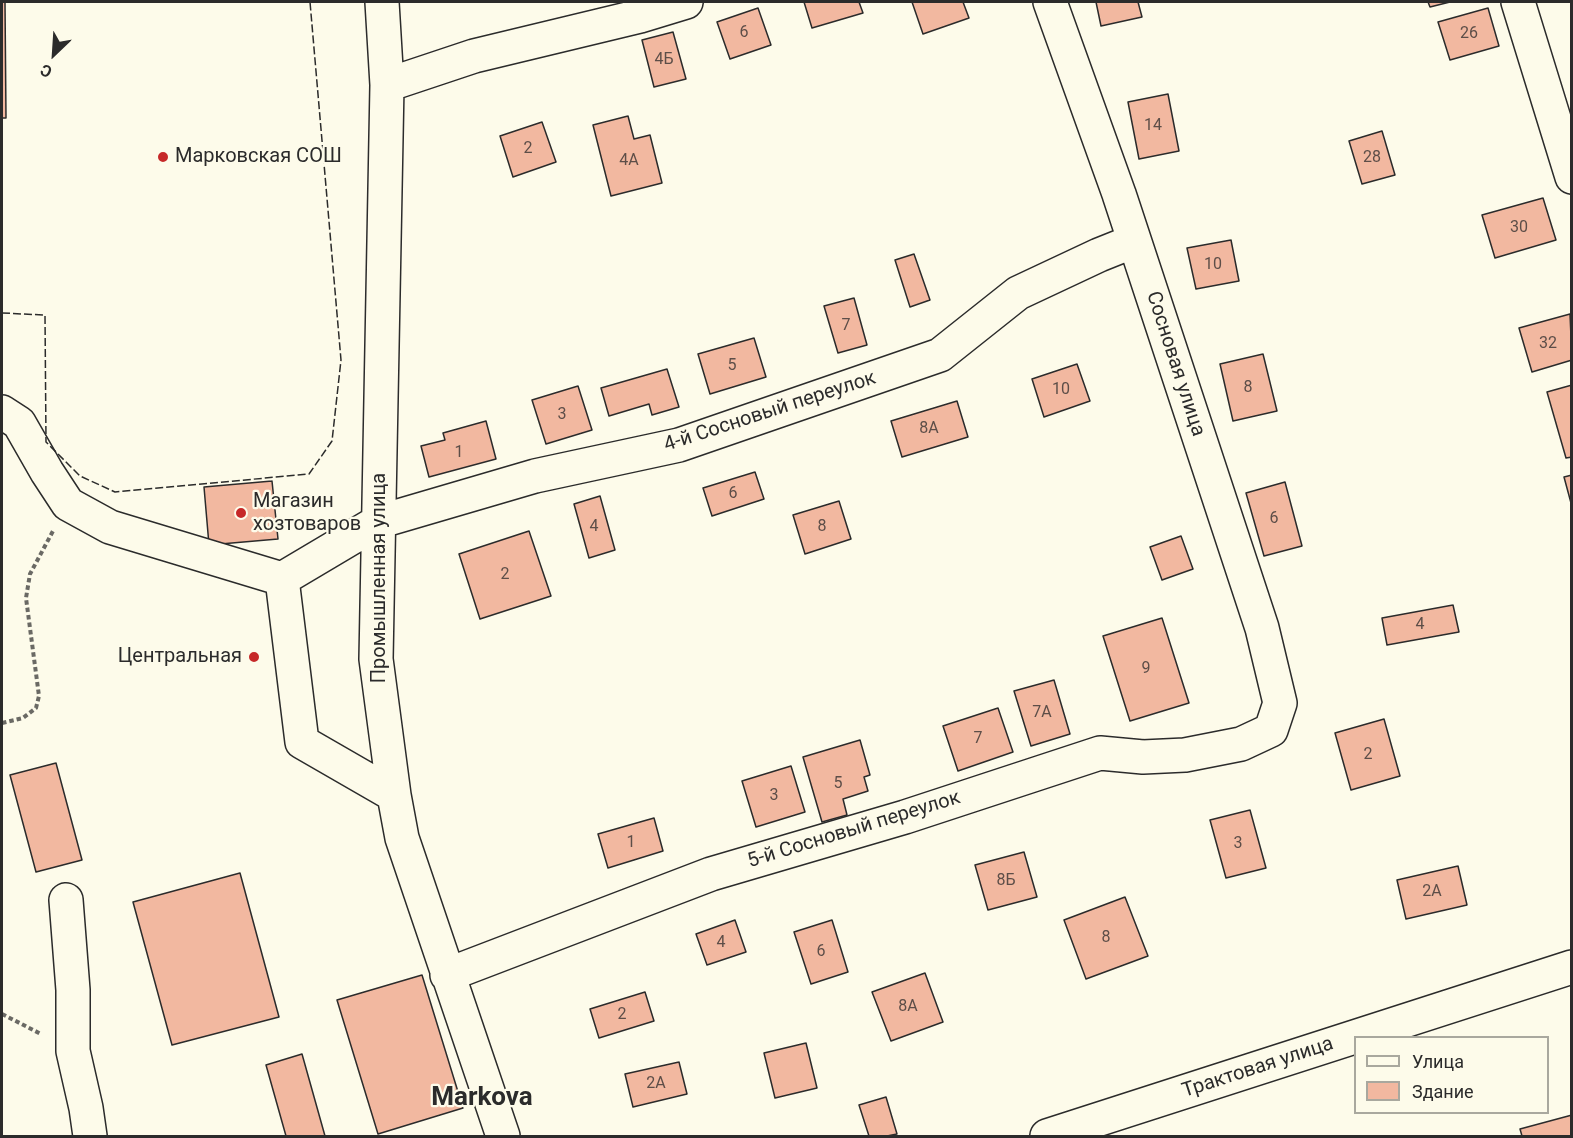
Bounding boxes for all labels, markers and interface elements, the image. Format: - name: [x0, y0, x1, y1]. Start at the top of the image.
- house number: 6: [740, 23, 748, 43]
- north arrow: [24, 24, 84, 84]
- house number: 26: [1460, 24, 1478, 44]
- house number: 4Б: [654, 50, 674, 70]
- text: С: [37, 60, 55, 82]
- house number: 14: [1144, 116, 1162, 136]
- house number: 2: [524, 139, 532, 159]
- place label: Марковская СОШ: [175, 145, 342, 169]
- house number: 28: [1363, 148, 1381, 168]
- marker: Марковская СОШ: [156, 150, 170, 164]
- house number: 4А: [619, 151, 639, 171]
- house number: 30: [1510, 218, 1528, 238]
- house number: 10: [1204, 255, 1222, 275]
- street label: Сосновая улица: [1140, 288, 1210, 440]
- house number: 7: [842, 316, 850, 336]
- house number: 32: [1539, 334, 1557, 354]
- house number: 5: [728, 356, 736, 376]
- street label: 4-й Сосновый переулок: [661, 366, 879, 458]
- house number: 8: [1244, 378, 1252, 398]
- house number: 10: [1052, 380, 1070, 400]
- house number: 3: [558, 405, 566, 425]
- house number: 8А: [919, 419, 939, 439]
- house number: 1: [455, 443, 463, 463]
- street label: Промышленная улица: [368, 473, 392, 683]
- house number: 6: [729, 484, 737, 504]
- place label: Магазин хозтоваров: [253, 490, 361, 537]
- marker: Магазин хозтоваров: [234, 506, 248, 520]
- house number: 6: [1270, 509, 1278, 529]
- house number: 4: [590, 517, 598, 537]
- house number: 8: [818, 517, 826, 537]
- house number: 2: [501, 565, 509, 585]
- house number: 4: [1416, 615, 1424, 635]
- place label: Центральная: [118, 645, 242, 669]
- marker: Центральная: [247, 650, 261, 664]
- house number: 9: [1142, 659, 1150, 679]
- house number: 7А: [1032, 703, 1052, 723]
- house number: 7: [974, 729, 982, 749]
- house number: 2: [1364, 745, 1372, 765]
- house number: 5: [834, 774, 842, 794]
- street label: 5-й Сосновый переулок: [745, 786, 963, 874]
- house number: 3: [770, 786, 778, 806]
- house number: 1: [627, 833, 635, 853]
- house number: 3: [1234, 834, 1242, 854]
- house number: 8Б: [996, 871, 1016, 891]
- house number: 2А: [1422, 882, 1442, 902]
- house number: 8: [1102, 928, 1110, 948]
- house number: 4: [717, 933, 725, 953]
- house number: 6: [817, 942, 825, 962]
- house number: 8А: [898, 997, 918, 1017]
- house number: 2: [618, 1005, 626, 1025]
- street label: Трактовая улица: [1179, 1032, 1337, 1104]
- legend: [1354, 1036, 1549, 1114]
- text: Улица: [1412, 1051, 1464, 1072]
- house number: 2А: [646, 1074, 666, 1094]
- text: Здание: [1412, 1081, 1474, 1102]
- district label: Markova: [431, 1082, 533, 1114]

